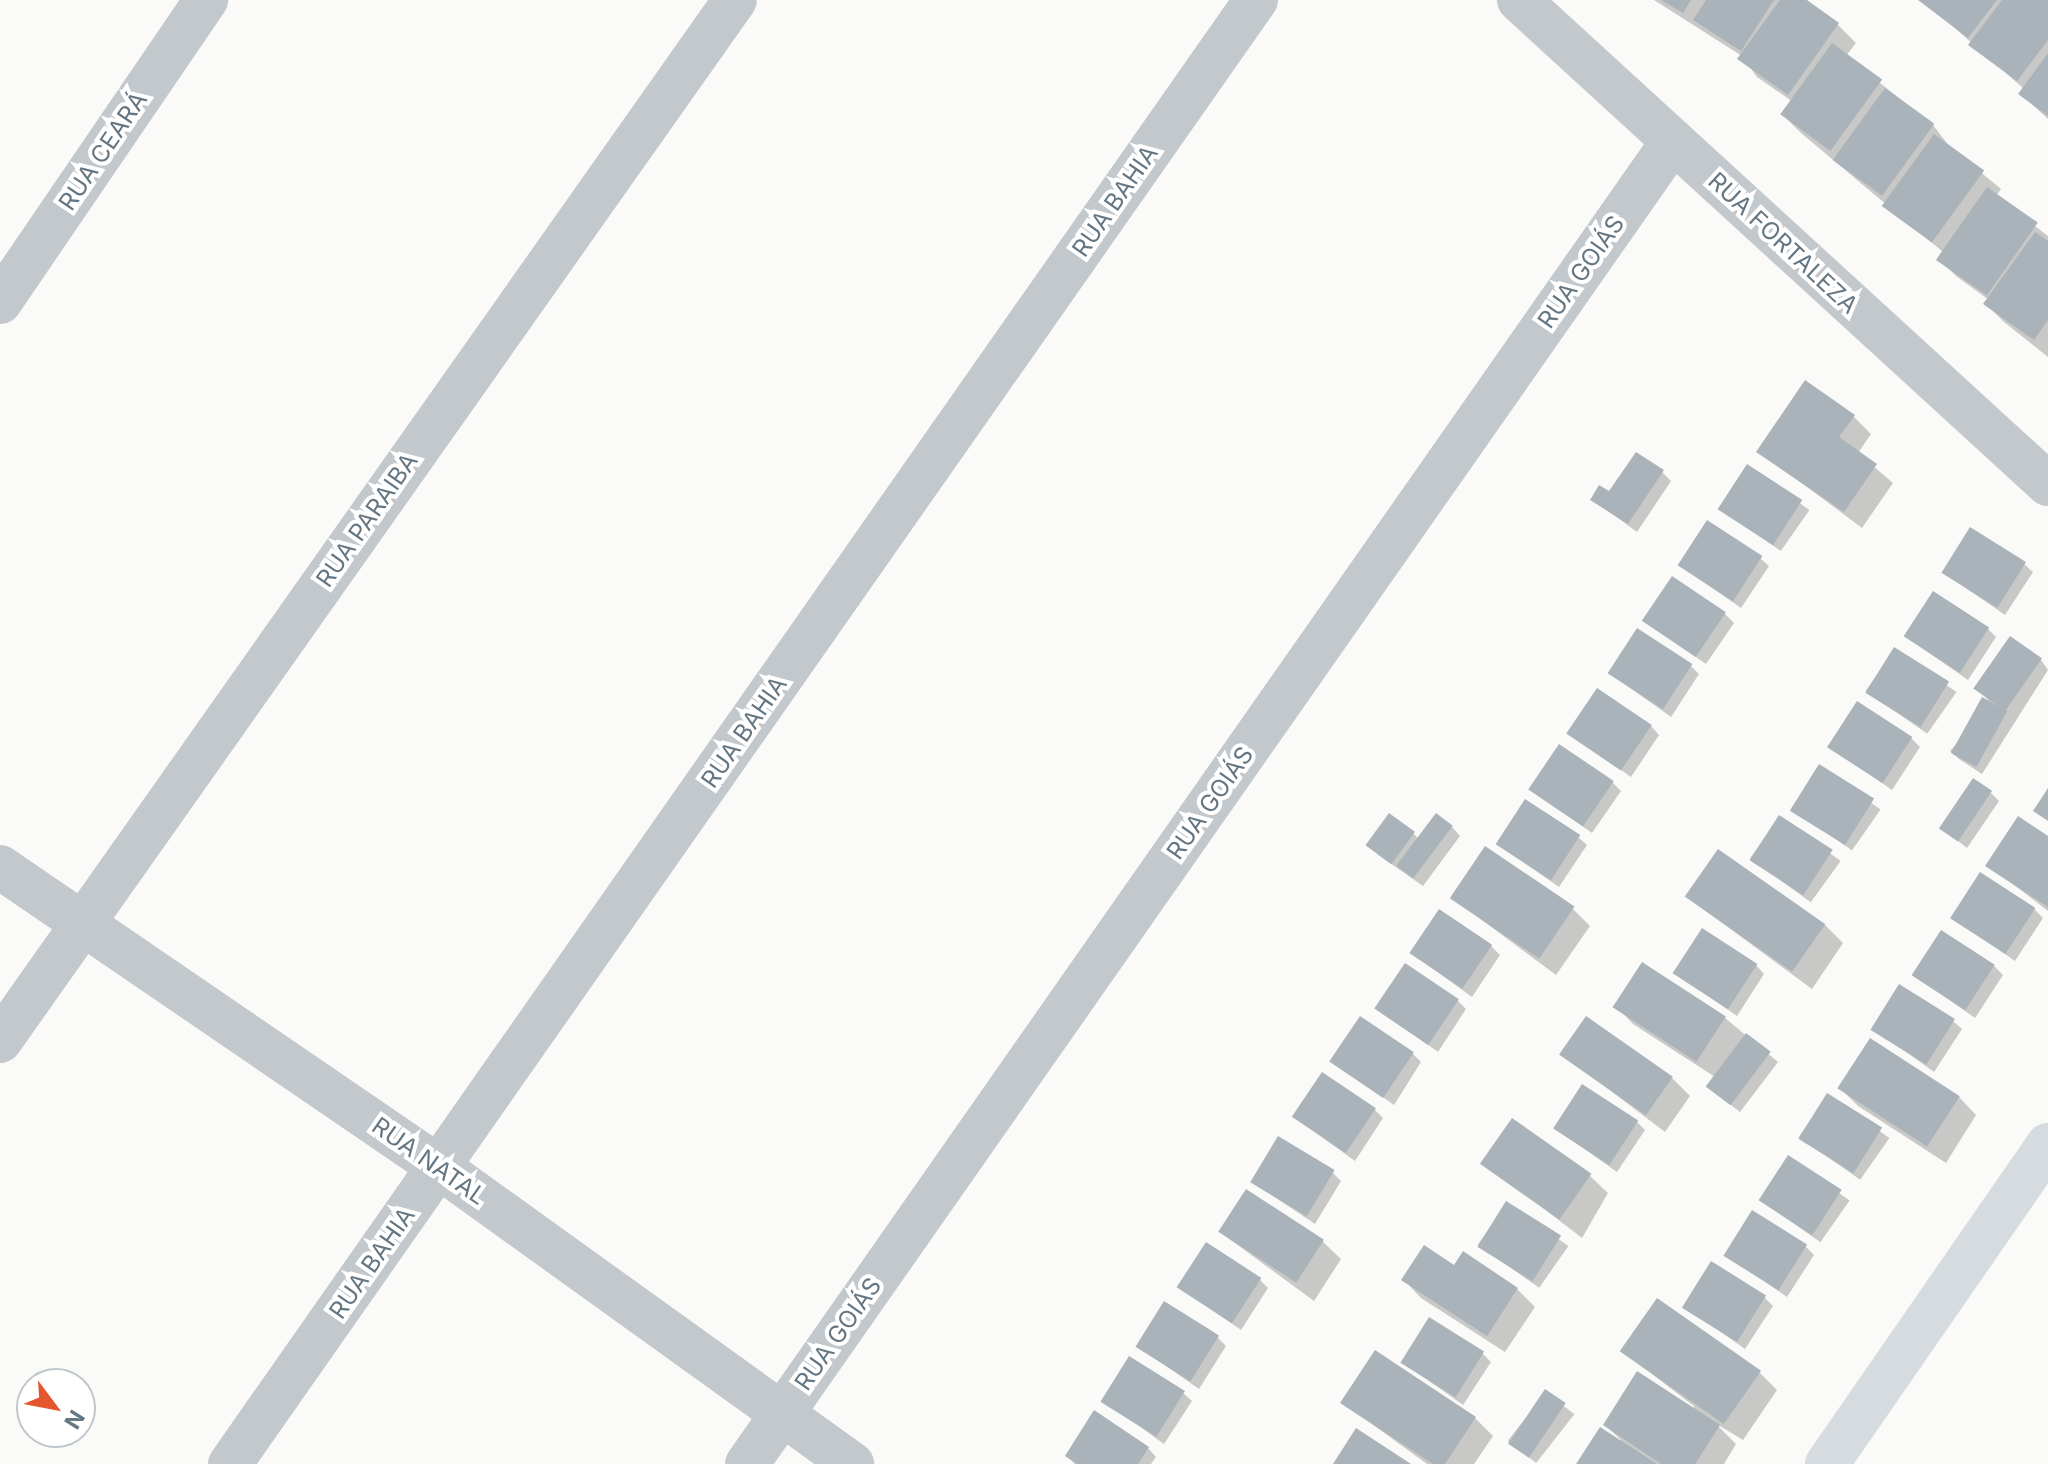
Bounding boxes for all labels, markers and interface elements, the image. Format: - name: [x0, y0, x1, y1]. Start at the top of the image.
- street label: RUA CEARÁ: [53, 86, 153, 216]
- street label: RUA BAHIA: [1066, 140, 1164, 262]
- street label: RUA FORTALEZA: [1702, 166, 1864, 320]
- street label: RUA GOIÁS: [1532, 210, 1630, 334]
- street label: RUA PARAIBA: [310, 447, 424, 593]
- street label: RUA BAHIA: [695, 671, 793, 793]
- street label: RUA GOIÁS: [1161, 741, 1259, 865]
- street label: RUA NATAL: [367, 1111, 491, 1211]
- street label: RUA BAHIA: [323, 1202, 421, 1324]
- street label: RUA GOIÁS: [789, 1272, 887, 1396]
- north arrow: [16, 1368, 96, 1448]
- text: N: [59, 1406, 90, 1434]

